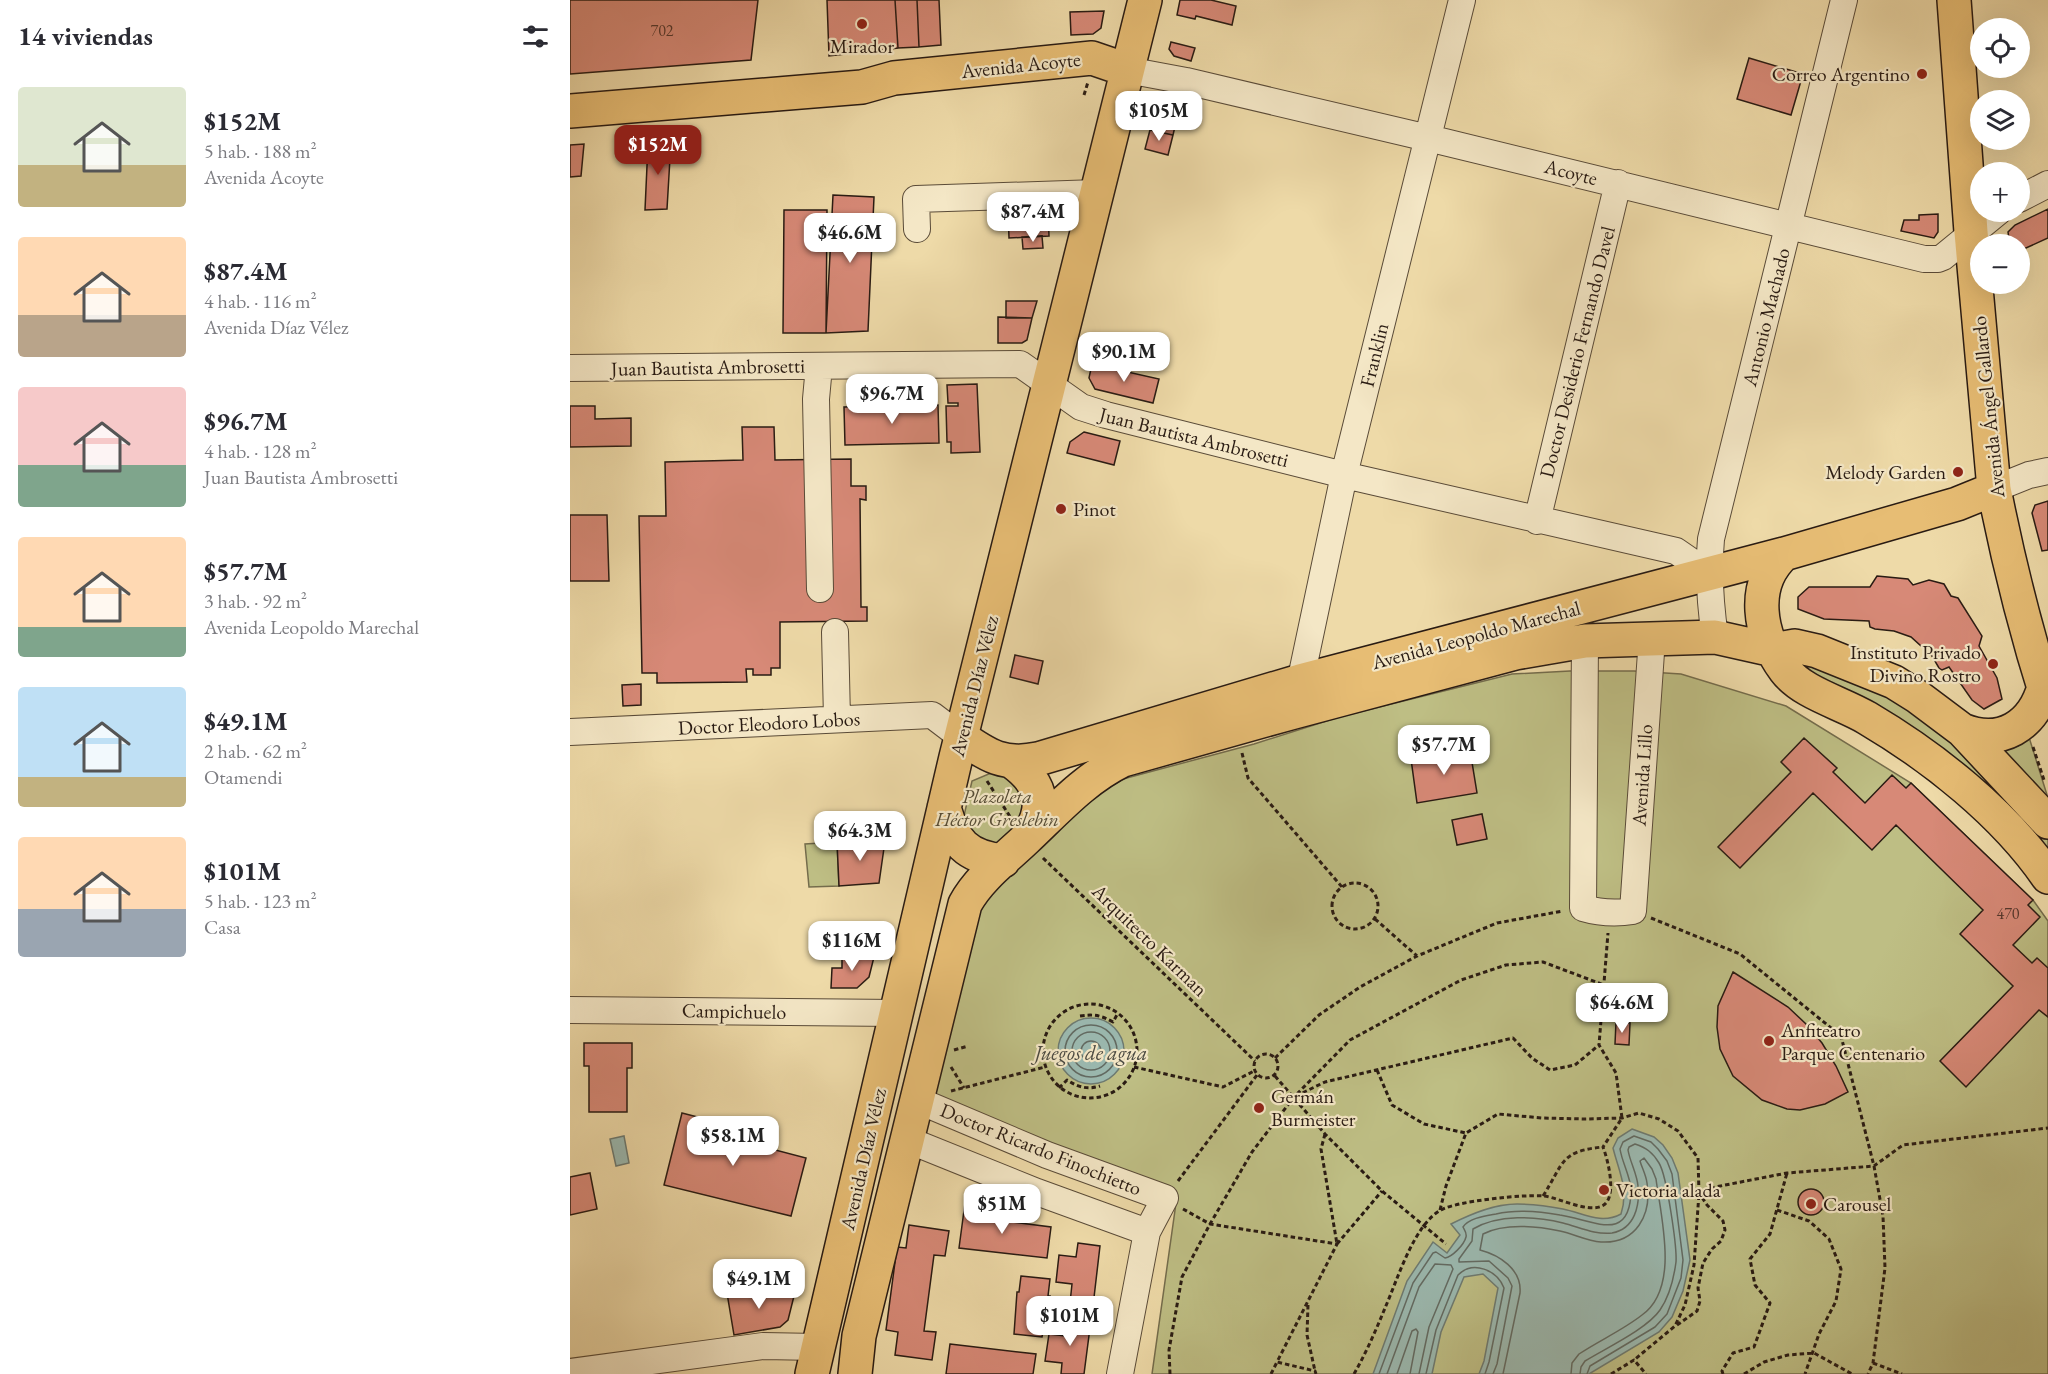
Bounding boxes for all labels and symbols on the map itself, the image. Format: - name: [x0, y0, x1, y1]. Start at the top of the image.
- marker: Mirador: [855, 17, 869, 31]
- house number: 702: [650, 20, 674, 41]
- place label: Mirador: [830, 33, 894, 59]
- street label: Avenida Acoyte: [959, 46, 1082, 84]
- place label: Correo Argentino: [1772, 61, 1910, 87]
- marker: Correo Argentino: [1915, 67, 1929, 81]
- pin: $105M: [1117, 91, 1201, 142]
- pin: $152M: [616, 125, 700, 176]
- street label: Acoyte: [1541, 153, 1600, 191]
- pin: $87.4M: [984, 192, 1082, 243]
- pin: $46.6M: [801, 213, 899, 264]
- street label: Doctor Desiderio Fernando Davel: [1533, 223, 1621, 481]
- street label: Antonio Machado: [1736, 245, 1796, 390]
- street label: Avenida Ángel Gallardo: [1966, 315, 2011, 500]
- street label: Franklin: [1354, 320, 1395, 390]
- pin: $90.1M: [1075, 332, 1173, 383]
- street label: Juan Bautista Ambrosetti: [609, 352, 805, 382]
- pin: $96.7M: [843, 374, 941, 425]
- street label: Juan Bautista Ambrosetti: [1095, 400, 1291, 473]
- place label: Melody Garden: [1825, 459, 1946, 485]
- marker: Melody Garden: [1951, 465, 1965, 479]
- place label: Pinot: [1073, 496, 1116, 522]
- marker: Pinot: [1054, 502, 1068, 516]
- street label: Avenida Leopoldo Marechal: [1368, 595, 1583, 676]
- street label: Avenida Díaz Vélez: [944, 612, 1004, 760]
- place label: Instituto Privado Divino Rostro: [1850, 639, 1981, 688]
- marker: Instituto Privado Divino Rostro: [1986, 657, 2000, 671]
- street label: Doctor Eleodoro Lobos: [677, 705, 861, 741]
- street label: Avenida Lillo: [1625, 723, 1659, 828]
- pin: $57.7M: [1395, 725, 1493, 776]
- park label: Plazoleta Héctor Greslebin: [934, 783, 1059, 832]
- pin: $64.3M: [811, 811, 909, 862]
- street label: Arquitecto Karman: [1086, 878, 1214, 1002]
- house number: 470: [1996, 903, 2020, 924]
- pin: $116M: [810, 921, 894, 972]
- pin: $64.6M: [1573, 983, 1671, 1034]
- street label: Campichuelo: [682, 997, 787, 1025]
- place label: Anfiteatro Parque Centenario: [1780, 1017, 1925, 1066]
- marker: Anfiteatro Parque Centenario: [1762, 1034, 1776, 1048]
- water label: Juegos de agua: [1031, 1039, 1147, 1066]
- place label: Germán Burmeister: [1271, 1083, 1356, 1132]
- street label: Avenida Díaz Vélez: [834, 1085, 892, 1233]
- street label: Doctor Ricardo Finochietto: [937, 1097, 1146, 1201]
- marker: Germán Burmeister: [1252, 1101, 1266, 1115]
- pin: $58.1M: [684, 1116, 782, 1167]
- place label: Victoria alada: [1616, 1177, 1721, 1203]
- marker: Victoria alada: [1597, 1183, 1611, 1197]
- pin: $51M: [966, 1184, 1038, 1235]
- place label: Carousel: [1823, 1191, 1892, 1217]
- marker: Carousel: [1804, 1197, 1818, 1211]
- pin: $49.1M: [710, 1259, 808, 1310]
- pin: $101M: [1028, 1296, 1112, 1347]

